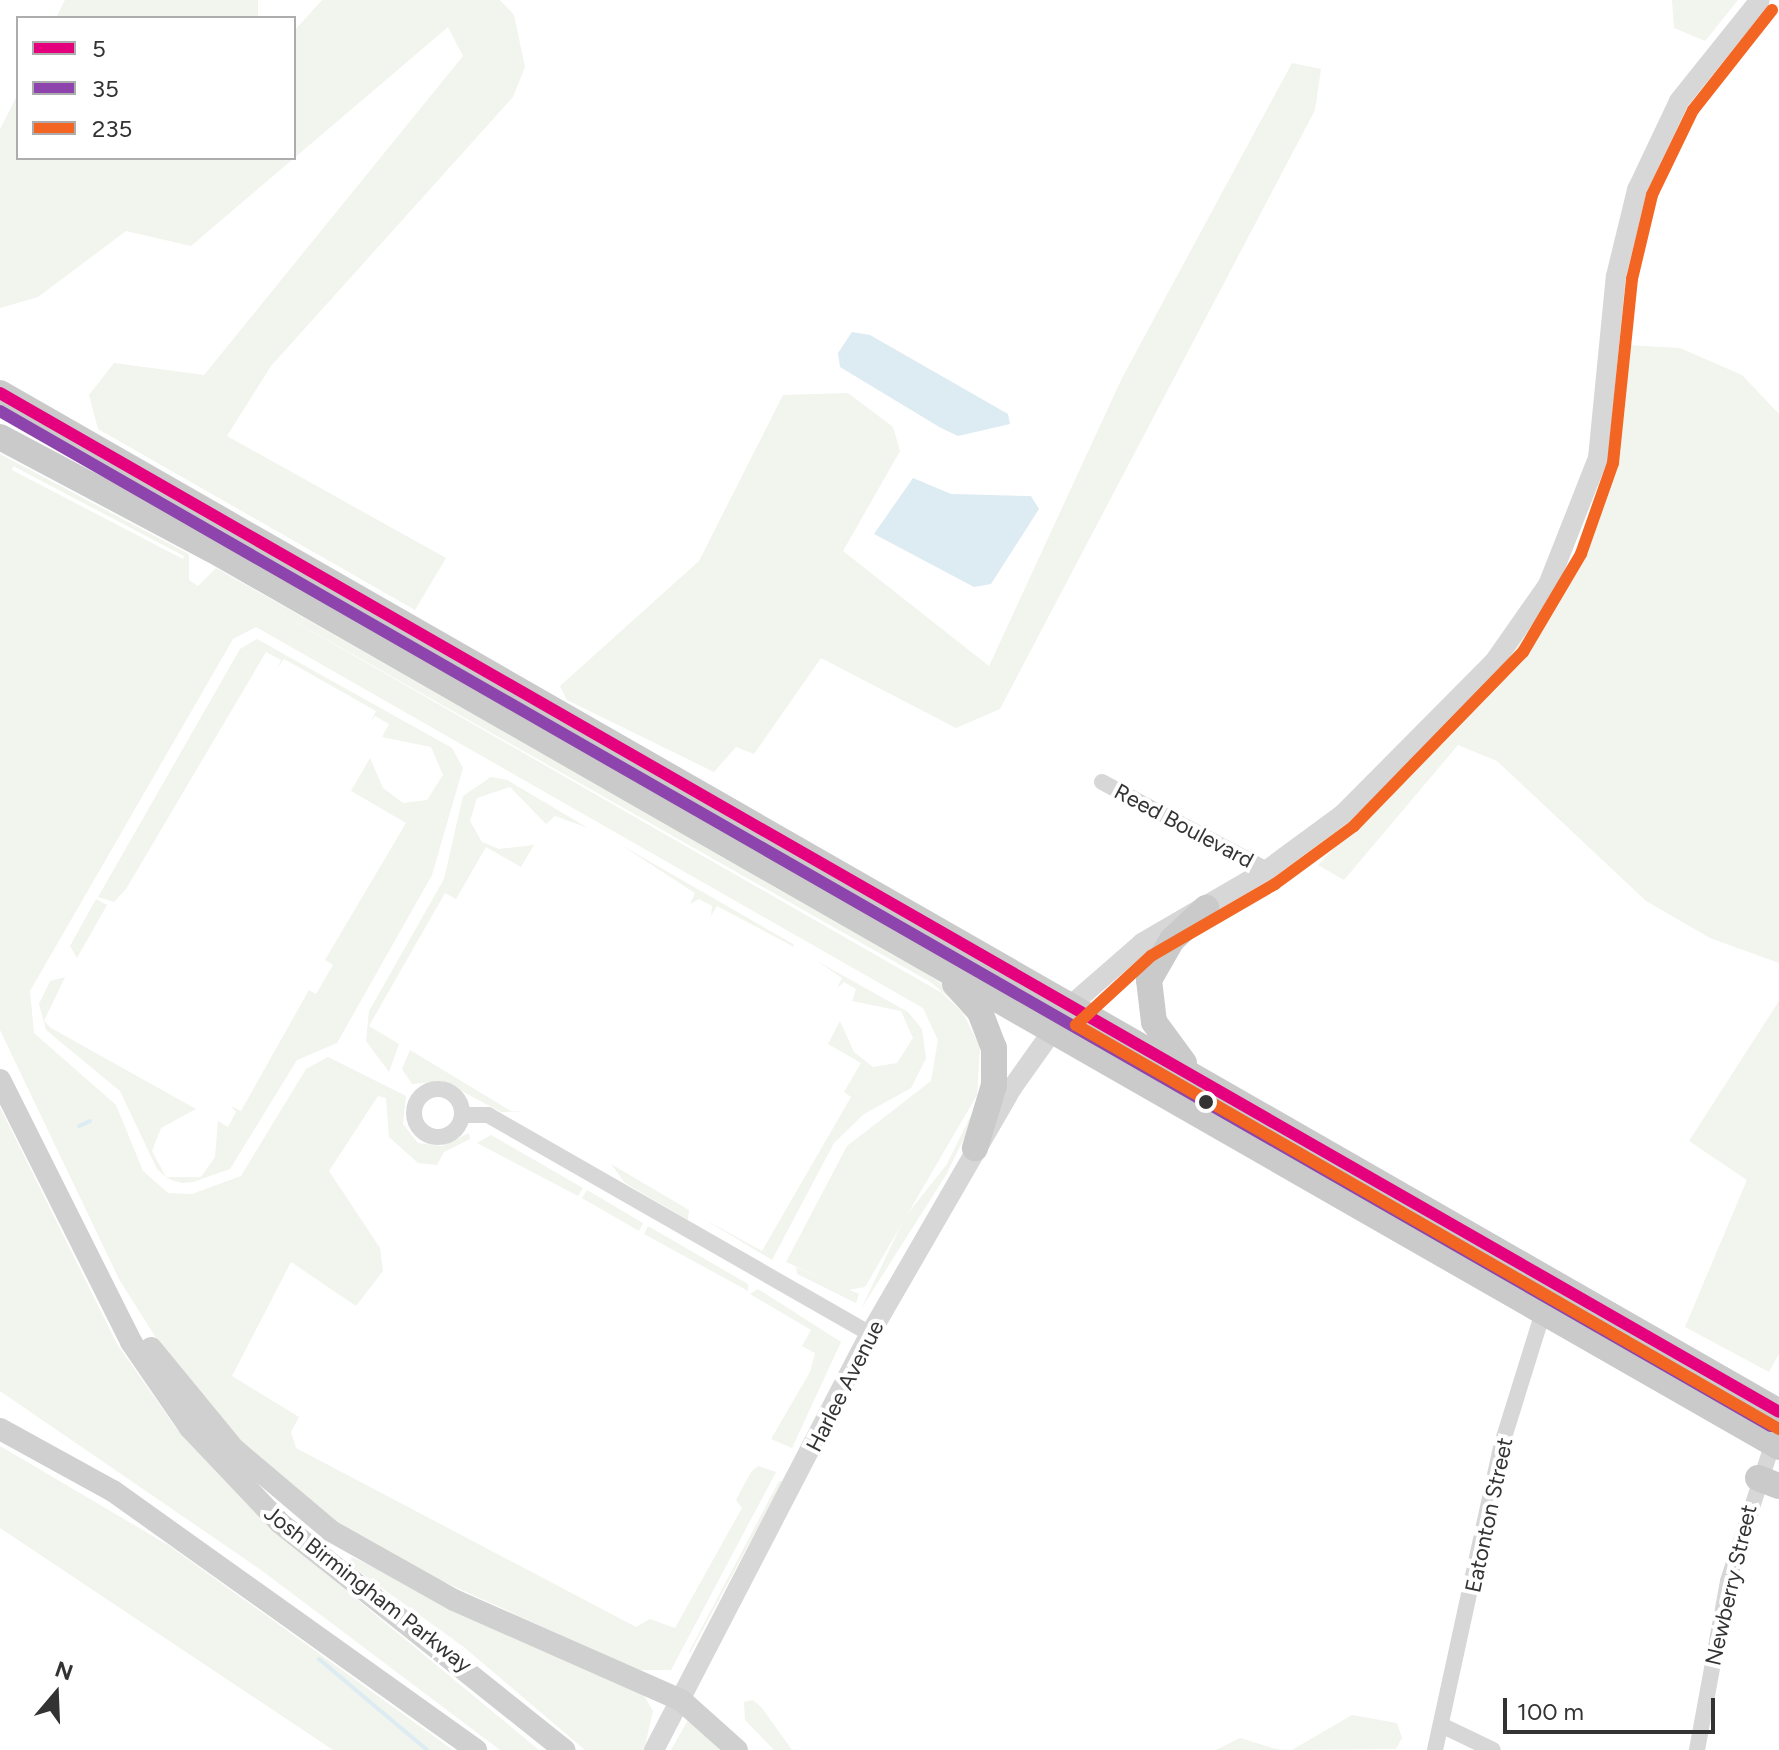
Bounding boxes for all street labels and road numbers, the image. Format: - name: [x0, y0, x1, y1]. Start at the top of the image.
- street label: Reed Boulevard: [1110, 778, 1258, 874]
- street label: Harlee Avenue: [801, 1316, 889, 1456]
- street label: Eatonton Street: [1460, 1435, 1518, 1595]
- street label: Josh Birmingham Parkway: [259, 1500, 477, 1678]
- street label: Newberry Street: [1700, 1502, 1762, 1668]

